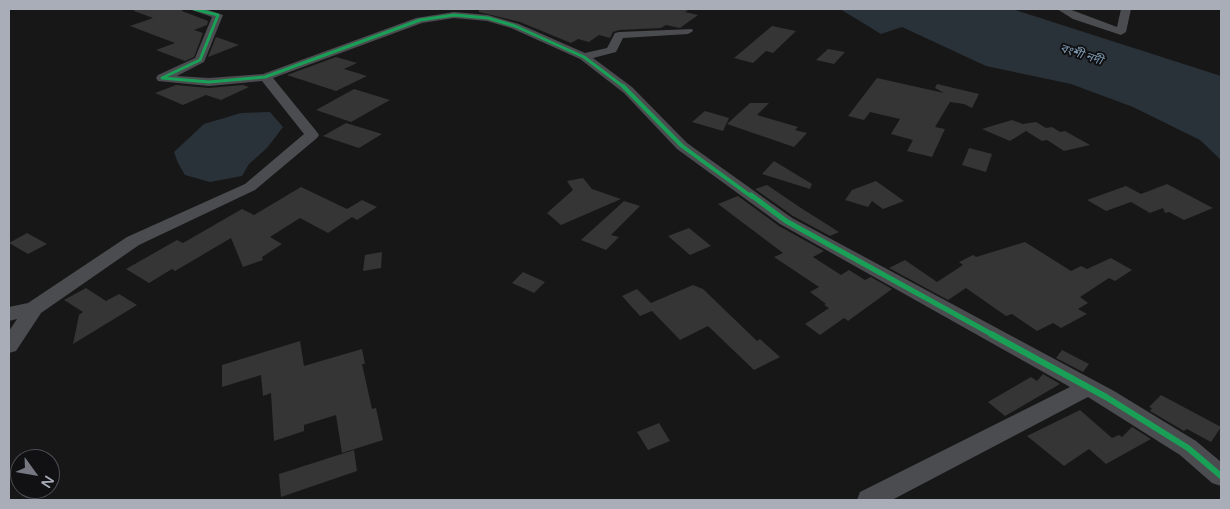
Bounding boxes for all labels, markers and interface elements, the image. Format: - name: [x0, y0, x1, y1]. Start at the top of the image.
- water label: বংশী নদী: [1058, 41, 1104, 69]
- north arrow: [10, 449, 60, 499]
- text: N: [37, 472, 57, 491]

